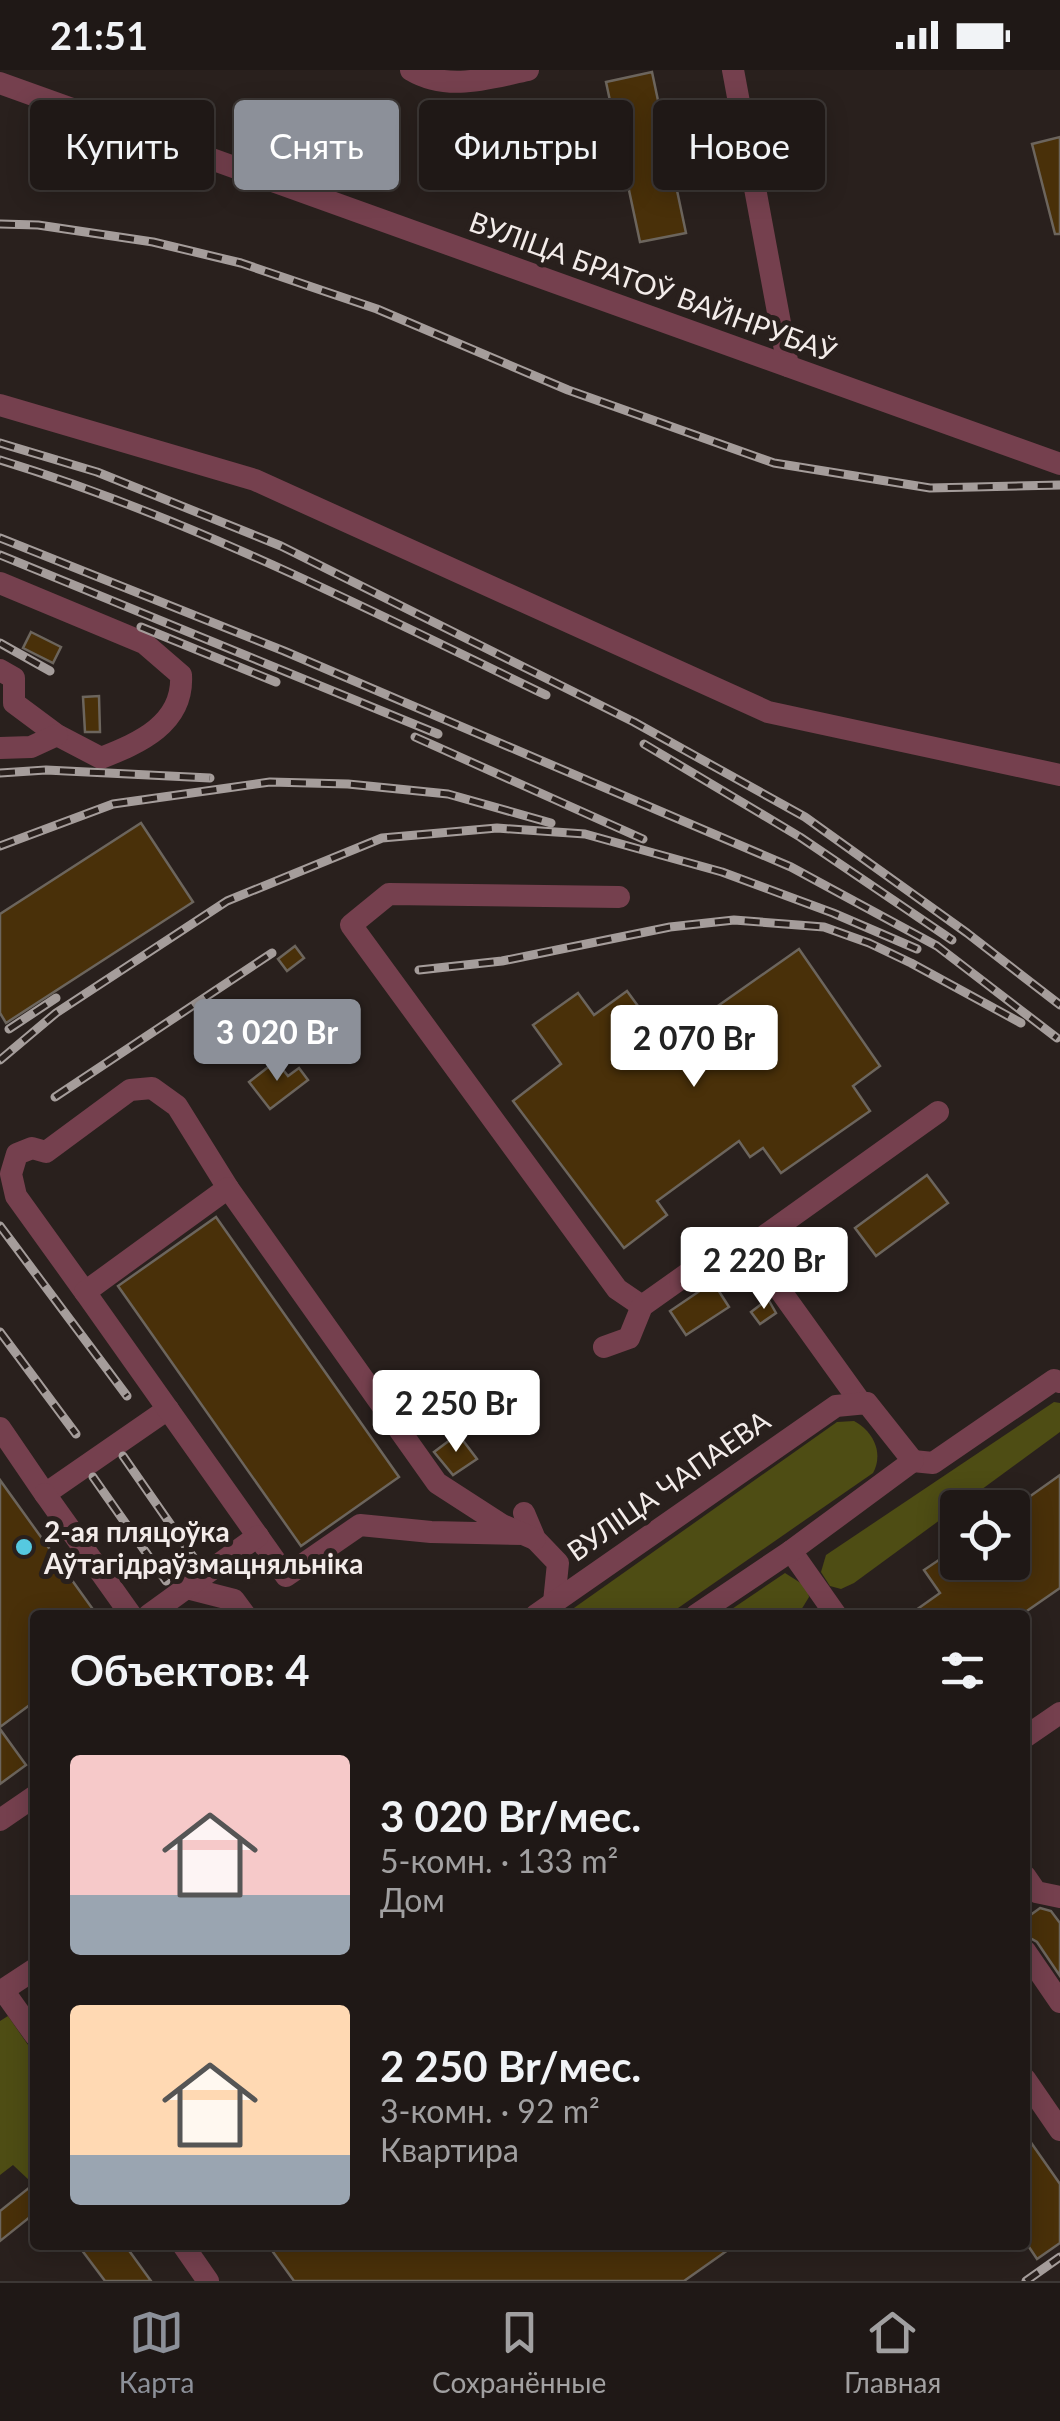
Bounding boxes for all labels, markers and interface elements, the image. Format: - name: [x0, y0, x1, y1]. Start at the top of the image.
- text: 21:51: [50, 12, 148, 58]
- chip: Купить: [30, 100, 214, 190]
- chip: Снять: [234, 100, 399, 190]
- chip: Фильтры: [419, 100, 633, 190]
- chip: Новое: [653, 100, 825, 190]
- street label: ВУЛІЦА БРАТОЎ ВАЙНРУБАЎ: [465, 204, 842, 368]
- pin: 3 020 Br: [174, 999, 380, 1084]
- pin: 2 070 Br: [591, 1005, 797, 1090]
- text: 3 020 Br: [216, 1012, 338, 1051]
- text: 2 070 Br: [633, 1018, 755, 1057]
- pin: 2 220 Br: [661, 1227, 867, 1312]
- text: 2 220 Br: [703, 1240, 825, 1279]
- pin: 2 250 Br: [353, 1370, 559, 1455]
- text: 2 250 Br: [395, 1383, 517, 1422]
- street label: ВУЛІЦА ЧАПАЕВА: [560, 1402, 776, 1568]
- map controls: [940, 1490, 1030, 1580]
- button: locate: [940, 1490, 1030, 1580]
- place label: 2-ая пляцоўка Аўтагідраўзмацняльніка: [43, 1514, 364, 1580]
- marker: 2-ая пляцоўка Аўтагідраўзмацняльніка: [13, 1536, 35, 1558]
- icon: filters: [935, 1643, 990, 1698]
- text: Объектов: 4: [70, 1645, 310, 1695]
- text: 3 020 Br/мес.: [380, 1791, 641, 1841]
- icon: home: [150, 1795, 270, 1915]
- text: 5-комн. · 133 m²: [380, 1841, 618, 1880]
- text: Дом: [380, 1880, 445, 1919]
- text: 2 250 Br/мес.: [380, 2041, 641, 2091]
- icon: home: [150, 2045, 270, 2165]
- text: 3-комн. · 92 m²: [380, 2091, 600, 2130]
- text: Квартира: [380, 2130, 519, 2169]
- tab: Карта: [119, 2305, 194, 2399]
- tab: Сохранённые: [432, 2305, 606, 2399]
- tab: Главная: [844, 2305, 941, 2399]

